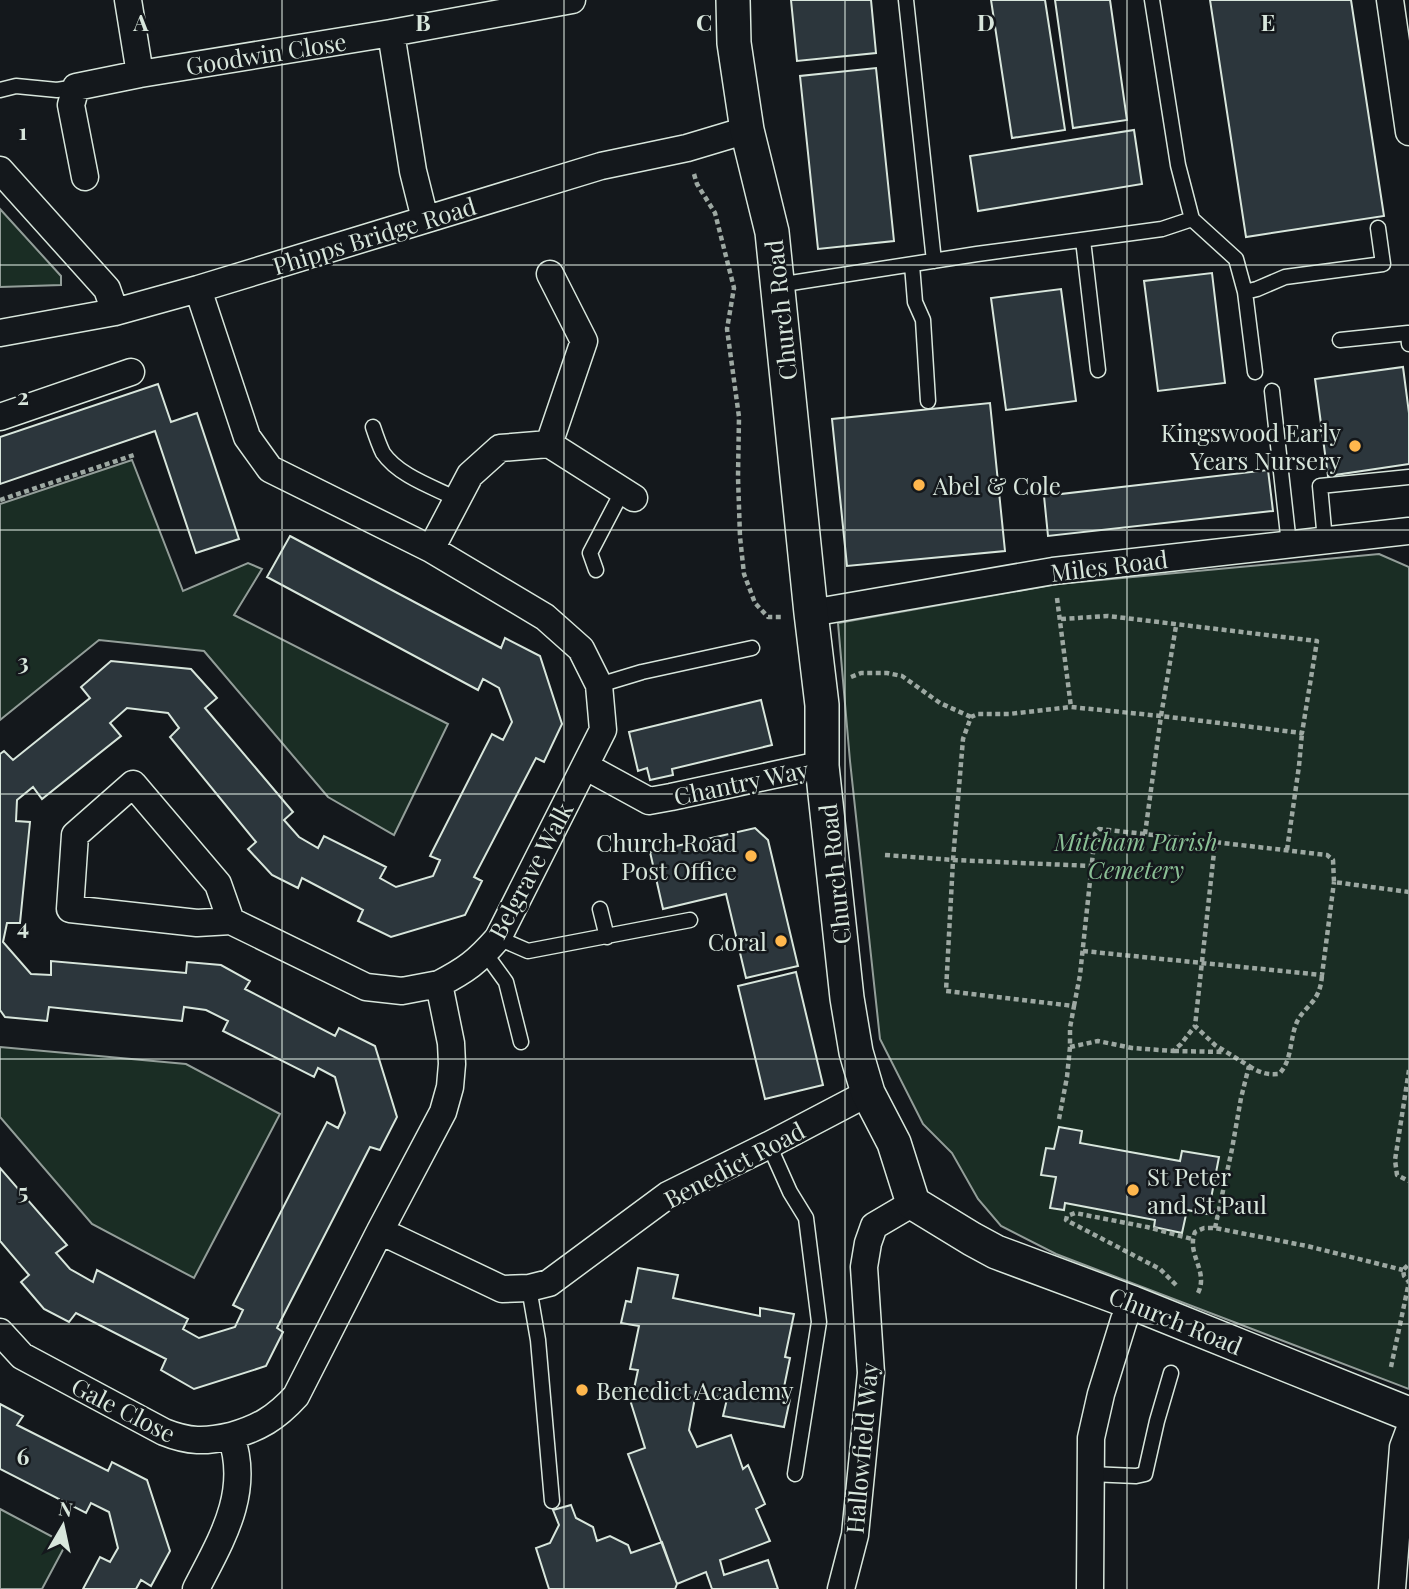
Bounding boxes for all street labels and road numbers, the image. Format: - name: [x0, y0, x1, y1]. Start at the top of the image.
- street label: Goodwin Close: [183, 25, 349, 81]
- street label: Phipps Bridge Road: [268, 189, 480, 281]
- street label: Church Road: [757, 238, 803, 382]
- street label: Miles Road: [1048, 542, 1170, 588]
- street label: Chantry Way: [671, 752, 811, 812]
- street label: Belgrave Walk: [481, 795, 580, 944]
- street label: Church Road: [811, 802, 857, 946]
- street label: Benedict Road: [658, 1113, 810, 1214]
- street label: Church Road: [1105, 1279, 1247, 1361]
- street label: Hallowfield Way: [838, 1361, 884, 1535]
- street label: Gale Close: [67, 1369, 181, 1449]

